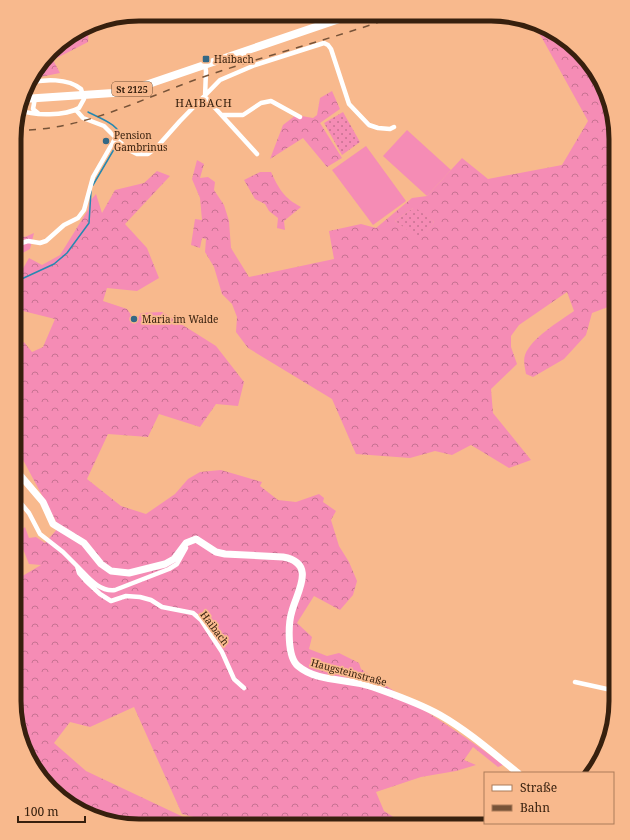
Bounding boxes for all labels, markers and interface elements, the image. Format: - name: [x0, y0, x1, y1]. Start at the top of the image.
- place label: Haibach: [214, 52, 254, 66]
- marker: Haibach: [201, 54, 211, 64]
- road number: St 2125: [112, 82, 152, 96]
- district label: HAIBACH: [175, 95, 233, 110]
- place label: Pension Gambrinus: [114, 128, 168, 154]
- marker: Pension Gambrinus: [101, 136, 111, 146]
- place label: Maria im Walde: [142, 312, 218, 326]
- marker: Maria im Walde: [129, 314, 139, 324]
- street label: Haibach: [197, 608, 233, 649]
- street label: Haugsteinstraße: [309, 655, 389, 689]
- legend: [484, 772, 614, 824]
- text: Straße: [520, 779, 557, 796]
- scale bar: [18, 798, 85, 824]
- text: Bahn: [520, 799, 550, 816]
- text: 100 m: [24, 803, 59, 820]

